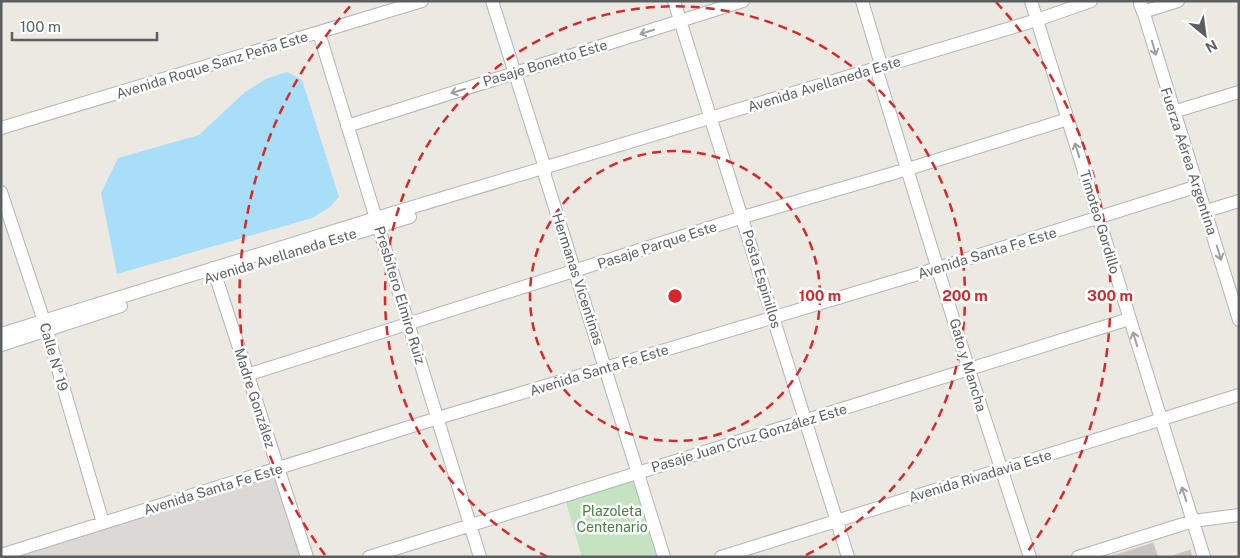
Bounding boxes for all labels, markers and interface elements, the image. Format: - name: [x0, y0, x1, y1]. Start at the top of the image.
- scale bar: [12, 10, 158, 42]
- north arrow: [1180, 10, 1230, 60]
- text: 100 m: [20, 18, 61, 35]
- one-way arrow: [639, 27, 655, 37]
- street label: Avenida Roque Sanz Peña Este: [114, 28, 310, 102]
- street label: Pasaje Bonetto Este: [481, 36, 609, 90]
- text: N: [1203, 37, 1220, 56]
- one-way arrow: [1150, 40, 1160, 56]
- street label: Avenida Avellaneda Este: [746, 53, 902, 115]
- street label: Fuerza Aérea Argentina: [1158, 85, 1220, 237]
- one-way arrow: [450, 86, 466, 96]
- one-way arrow: [1072, 142, 1082, 158]
- street label: Timoteo Gordillo: [1077, 168, 1123, 276]
- street label: Hermanas Vicentinas: [549, 211, 607, 347]
- street label: Pasaje Parque Este: [595, 218, 719, 272]
- street label: Presbítero Elmiro Ruiz: [371, 224, 429, 366]
- street label: Avenida Santa Fe Este: [916, 224, 1058, 282]
- street label: Avenida Avellaneda Este: [202, 225, 358, 287]
- street label: Posta Espinillos: [739, 228, 785, 330]
- one-way arrow: [1214, 245, 1224, 261]
- centre of rings: [666, 287, 684, 305]
- text: 100 m: [799, 287, 841, 304]
- text: 200 m: [942, 287, 988, 304]
- text: 300 m: [1087, 287, 1133, 304]
- street label: Gato y Mancha: [946, 317, 990, 413]
- street label: Calle Nº 19: [37, 321, 71, 393]
- one-way arrow: [1130, 331, 1140, 347]
- street label: Avenida Santa Fe Este: [528, 341, 670, 399]
- street label: Madre González: [231, 346, 279, 450]
- street label: Pasaje Juan Cruz González Este: [649, 401, 849, 475]
- street label: Avenida Rivadavia Este: [907, 447, 1053, 505]
- street label: Avenida Santa Fe Este: [142, 460, 284, 518]
- one-way arrow: [1179, 486, 1188, 502]
- park label: Plazoleta Centenario: [576, 503, 648, 535]

